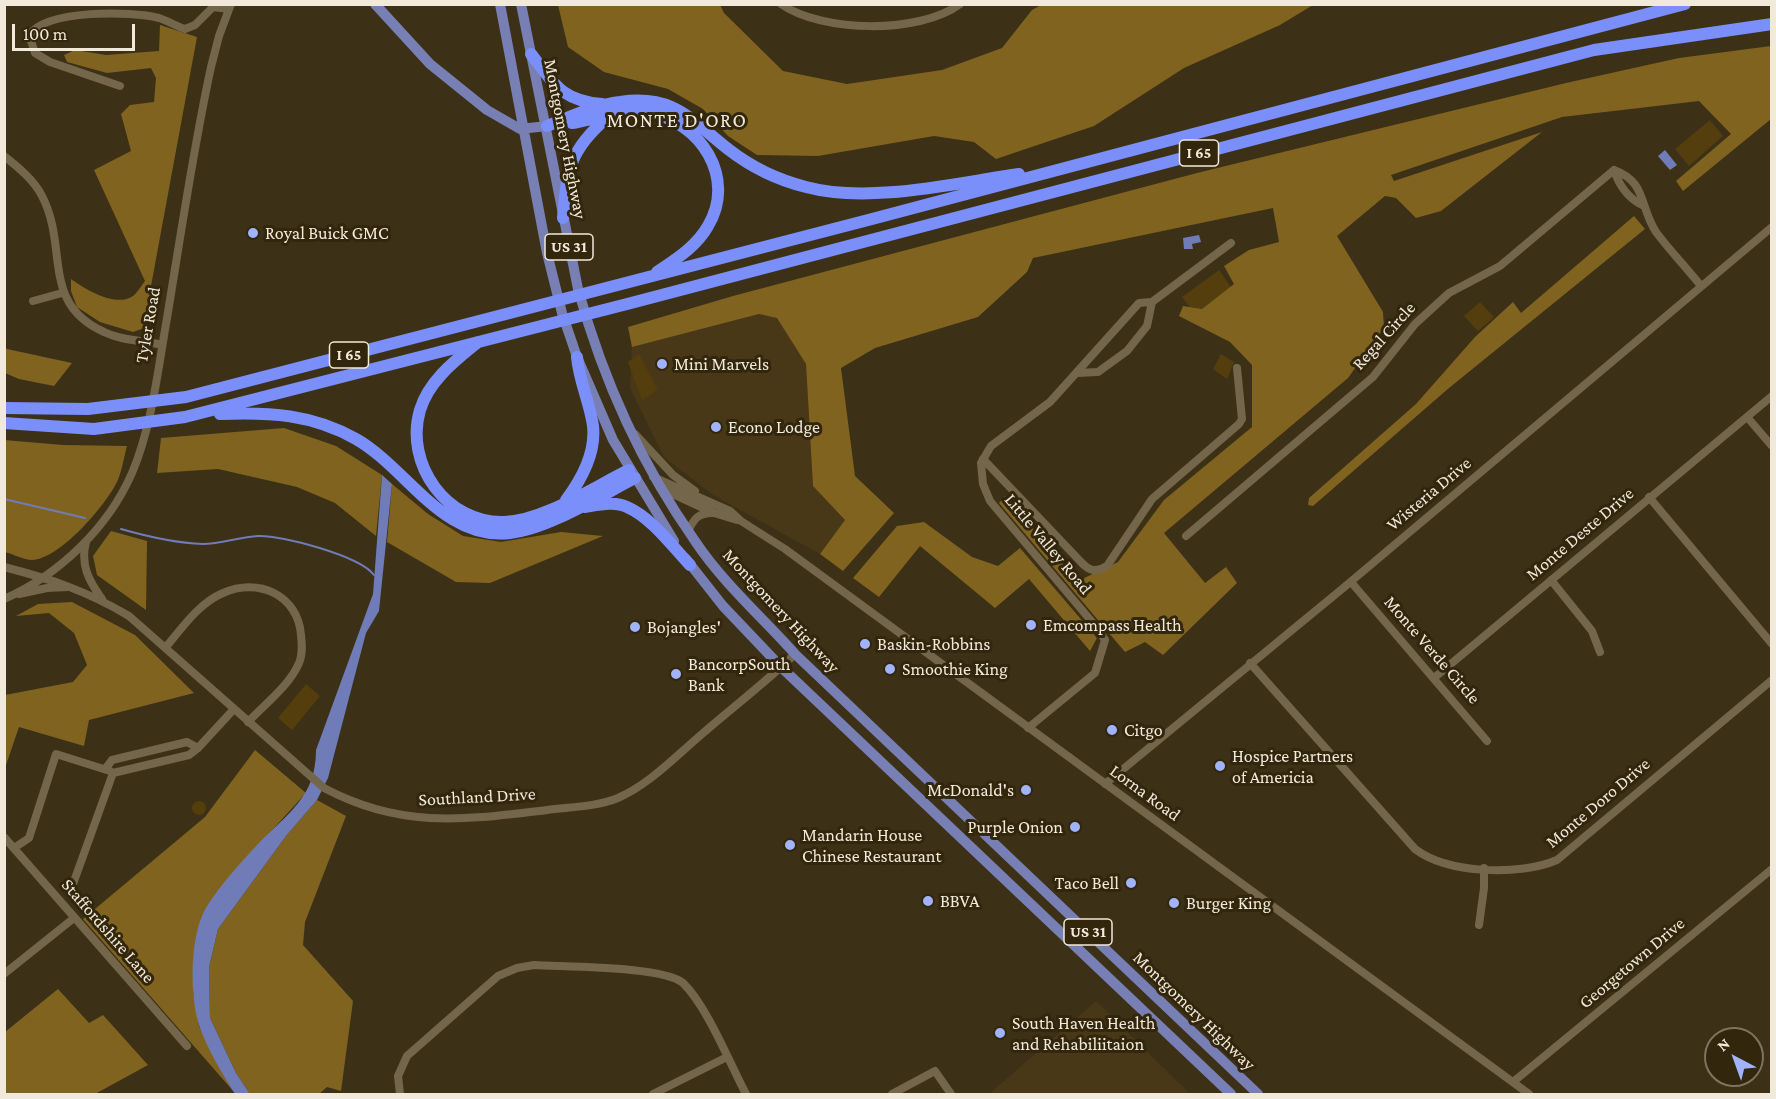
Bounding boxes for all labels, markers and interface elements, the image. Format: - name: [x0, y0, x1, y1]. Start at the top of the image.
- scale bar: [15, 12, 138, 50]
- text: 100 m: [23, 24, 67, 44]
- street label: Montgomery Highway: [539, 57, 591, 221]
- district label: MONTE D'ORO: [607, 109, 747, 133]
- road number: I 65: [1180, 140, 1218, 166]
- place label: Royal Buick GMC: [265, 222, 389, 244]
- marker: Royal Buick GMC: [246, 226, 260, 240]
- road number: US 31: [545, 234, 593, 260]
- street label: Tyler Road: [131, 285, 165, 365]
- street label: Regal Circle: [1348, 298, 1420, 374]
- road number: I 65: [330, 342, 368, 368]
- place label: Mini Marvels: [674, 353, 769, 375]
- marker: Mini Marvels: [655, 357, 669, 371]
- place label: Econo Lodge: [728, 416, 820, 438]
- marker: Econo Lodge: [709, 420, 723, 434]
- street label: Wisteria Drive: [1382, 452, 1476, 536]
- street label: Monte Deste Drive: [1522, 483, 1638, 585]
- street label: Little Valley Road: [1000, 489, 1096, 599]
- street label: Montgomery Highway: [718, 544, 844, 678]
- street label: Monte Verde Circle: [1379, 592, 1485, 708]
- place label: Emcompass Health: [1043, 614, 1182, 636]
- place label: Bojangles': [647, 616, 721, 638]
- marker: Emcompass Health: [1024, 618, 1038, 632]
- marker: Bojangles': [628, 620, 642, 634]
- place label: Baskin-Robbins: [877, 633, 990, 655]
- marker: Baskin-Robbins: [858, 637, 872, 651]
- place label: BancorpSouth Bank: [688, 653, 791, 696]
- place label: Smoothie King: [902, 658, 1008, 680]
- marker: Smoothie King: [883, 662, 897, 676]
- marker: BancorpSouth Bank: [669, 667, 683, 681]
- place label: Citgo: [1124, 719, 1163, 741]
- marker: Citgo: [1105, 723, 1119, 737]
- place label: Hospice Partners of Americia: [1232, 745, 1353, 788]
- street label: Monte Doro Drive: [1542, 753, 1654, 853]
- marker: Hospice Partners of Americia: [1213, 759, 1227, 773]
- street label: Lorna Road: [1105, 760, 1185, 826]
- place label: McDonald's: [927, 779, 1014, 801]
- street label: Southland Drive: [418, 783, 536, 811]
- marker: McDonald's: [1019, 783, 1033, 797]
- place label: Purple Onion: [968, 816, 1063, 838]
- marker: Purple Onion: [1068, 820, 1082, 834]
- place label: Mandarin House Chinese Restaurant: [802, 824, 941, 866]
- marker: Mandarin House Chinese Restaurant: [783, 838, 797, 852]
- place label: Taco Bell: [1055, 872, 1119, 894]
- street label: Staffordshire Lane: [57, 874, 159, 988]
- marker: Taco Bell: [1124, 876, 1138, 890]
- place label: BBVA: [940, 890, 979, 912]
- place label: Burger King: [1186, 892, 1271, 914]
- marker: BBVA: [921, 894, 935, 908]
- marker: Burger King: [1167, 896, 1181, 910]
- street label: Georgetown Drive: [1575, 913, 1689, 1013]
- road number: US 31: [1064, 919, 1112, 945]
- street label: Montgomery Highway: [1128, 947, 1260, 1075]
- place label: South Haven Health and Rehabiliitaion: [1012, 1012, 1155, 1054]
- marker: South Haven Health and Rehabiliitaion: [993, 1026, 1007, 1040]
- north arrow: [1704, 1027, 1764, 1087]
- text: N: [1713, 1035, 1733, 1055]

